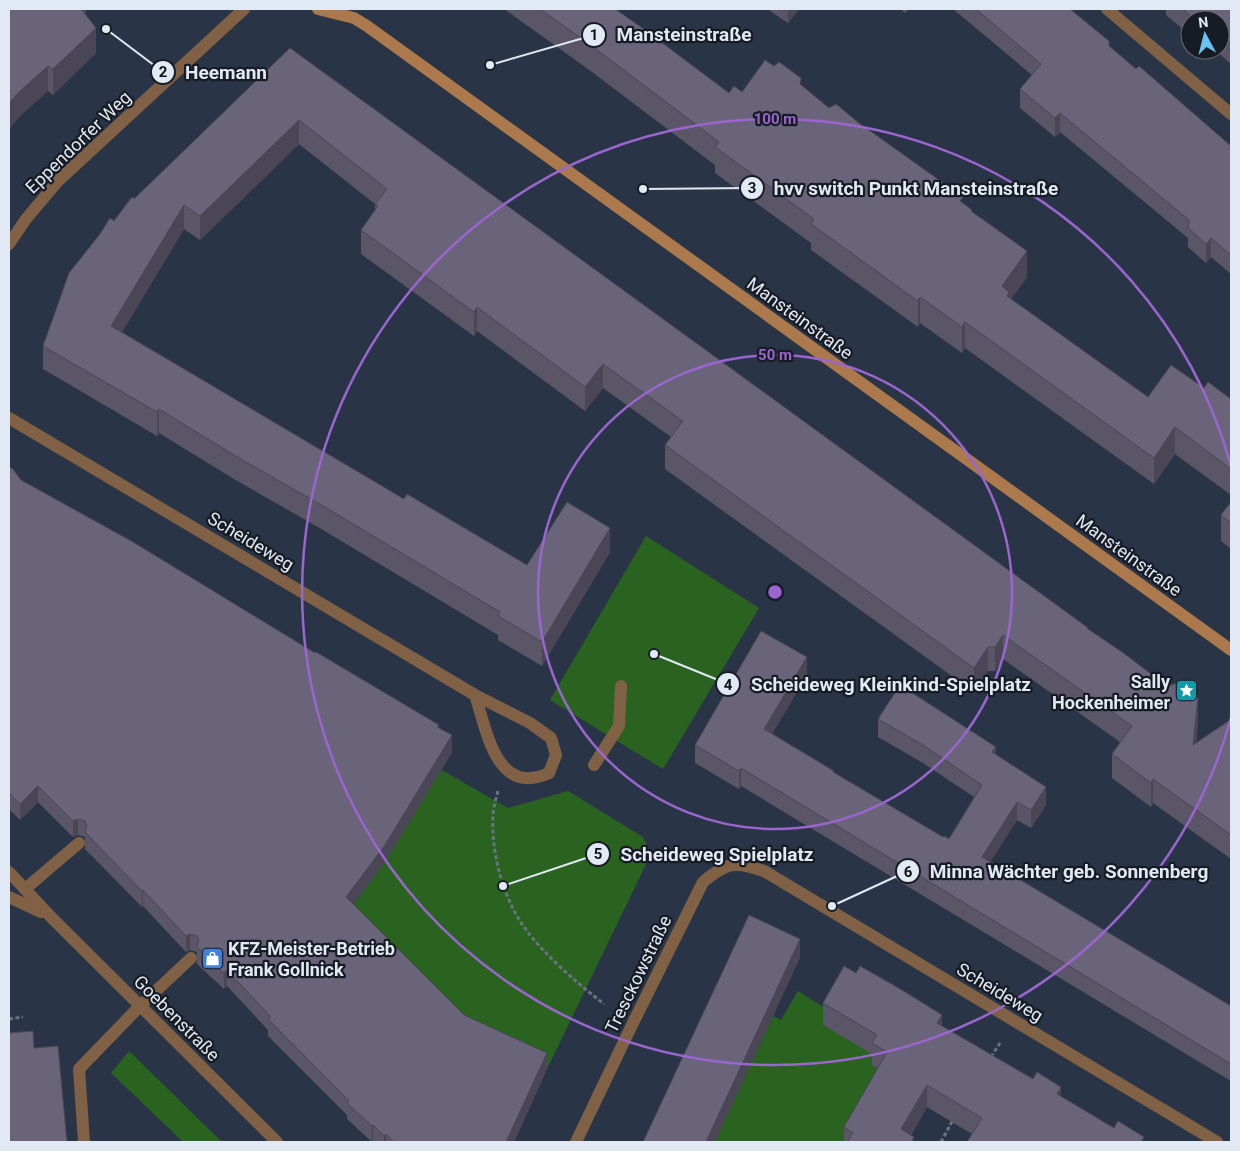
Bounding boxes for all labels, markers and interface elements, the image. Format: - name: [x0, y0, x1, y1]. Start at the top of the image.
- north arrow: [1180, 10, 1230, 60]
- text: N: [1198, 14, 1209, 31]
- callout: Mansteinstraße: [582, 18, 762, 52]
- text: Mansteinstraße: [617, 23, 751, 46]
- text: 1: [590, 26, 598, 44]
- callout: Heemann: [150, 55, 277, 89]
- text: Heemann: [185, 61, 267, 84]
- text: 2: [159, 63, 168, 81]
- street label: Eppendorfer Weg: [21, 86, 135, 198]
- text: 100 m: [754, 110, 796, 128]
- callout: hvv switch Punkt Mansteinstraße: [739, 171, 1069, 205]
- text: hvv switch Punkt Mansteinstraße: [774, 177, 1058, 200]
- text: 3: [748, 179, 756, 197]
- street label: Mansteinstraße: [743, 273, 857, 363]
- text: 50 m: [758, 346, 792, 364]
- street label: Scheideweg: [204, 507, 298, 575]
- street label: Mansteinstraße: [1072, 510, 1186, 600]
- centre of rings: [766, 583, 784, 601]
- callout: Scheideweg Kleinkind-Spielplatz: [716, 667, 1041, 701]
- place label: Sally Hockenheimer: [1052, 671, 1171, 713]
- text: Scheideweg Kleinkind-Spielplatz: [751, 673, 1031, 696]
- text: 4: [724, 676, 733, 694]
- place icon: Sally Hockenheimer: [1174, 679, 1198, 703]
- callout: Scheideweg Spielplatz: [586, 837, 824, 871]
- text: Scheideweg Spielplatz: [621, 843, 814, 866]
- text: 5: [594, 845, 602, 863]
- callout: Minna Wächter geb. Sonnenberg: [895, 854, 1219, 888]
- text: Minna Wächter geb. Sonnenberg: [930, 860, 1208, 883]
- text: 6: [904, 863, 913, 881]
- street label: Tresckowstraße: [600, 912, 676, 1036]
- place label: KFZ-Meister-Betrieb Frank Gollnick: [228, 938, 395, 980]
- shop icon: KFZ-Meister-Betrieb Frank Gollnick: [200, 946, 224, 970]
- street label: Scheideweg: [953, 958, 1047, 1026]
- street label: Goebenstraße: [130, 971, 224, 1065]

